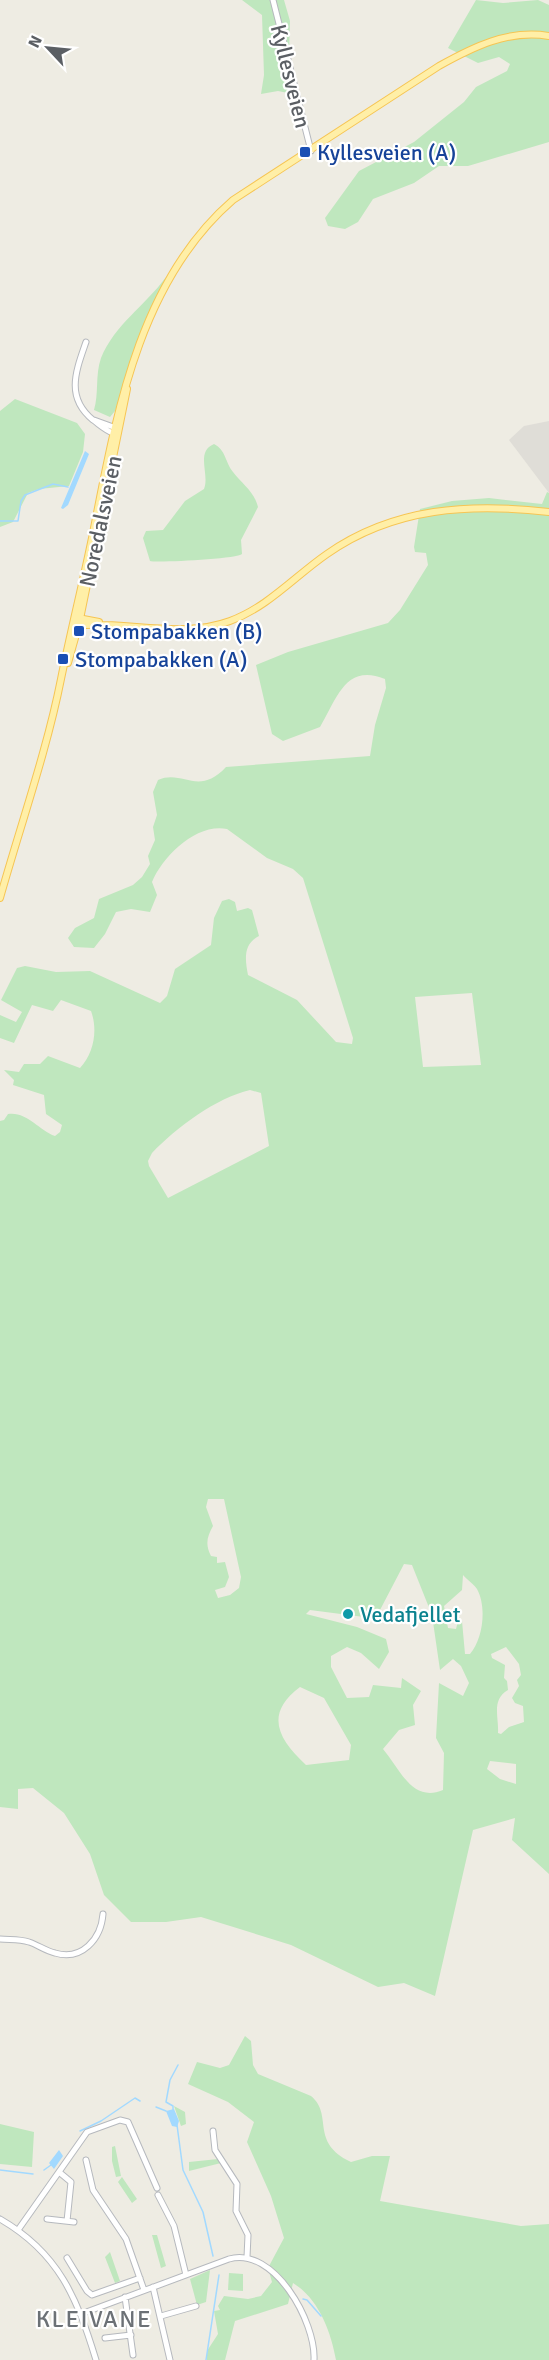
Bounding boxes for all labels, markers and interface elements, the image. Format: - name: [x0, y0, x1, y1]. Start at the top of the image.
- north arrow: [18, 18, 78, 78]
- street label: Kyllesveien: [265, 22, 316, 131]
- text: N: [24, 32, 47, 51]
- place label: Kyllesveien (A): [317, 139, 456, 166]
- marker: Kyllesveien (A): [298, 145, 312, 159]
- street label: Noredalsveien: [73, 453, 128, 589]
- place label: Stompabakken (B): [91, 618, 263, 645]
- marker: Stompabakken (B): [72, 624, 86, 638]
- place label: Stompabakken (A): [75, 646, 247, 673]
- marker: Stompabakken (A): [56, 652, 70, 666]
- place label: Vedafjellet: [360, 1601, 461, 1628]
- marker: Vedafjellet: [341, 1607, 355, 1621]
- district label: KLEIVANE: [36, 2304, 152, 2334]

